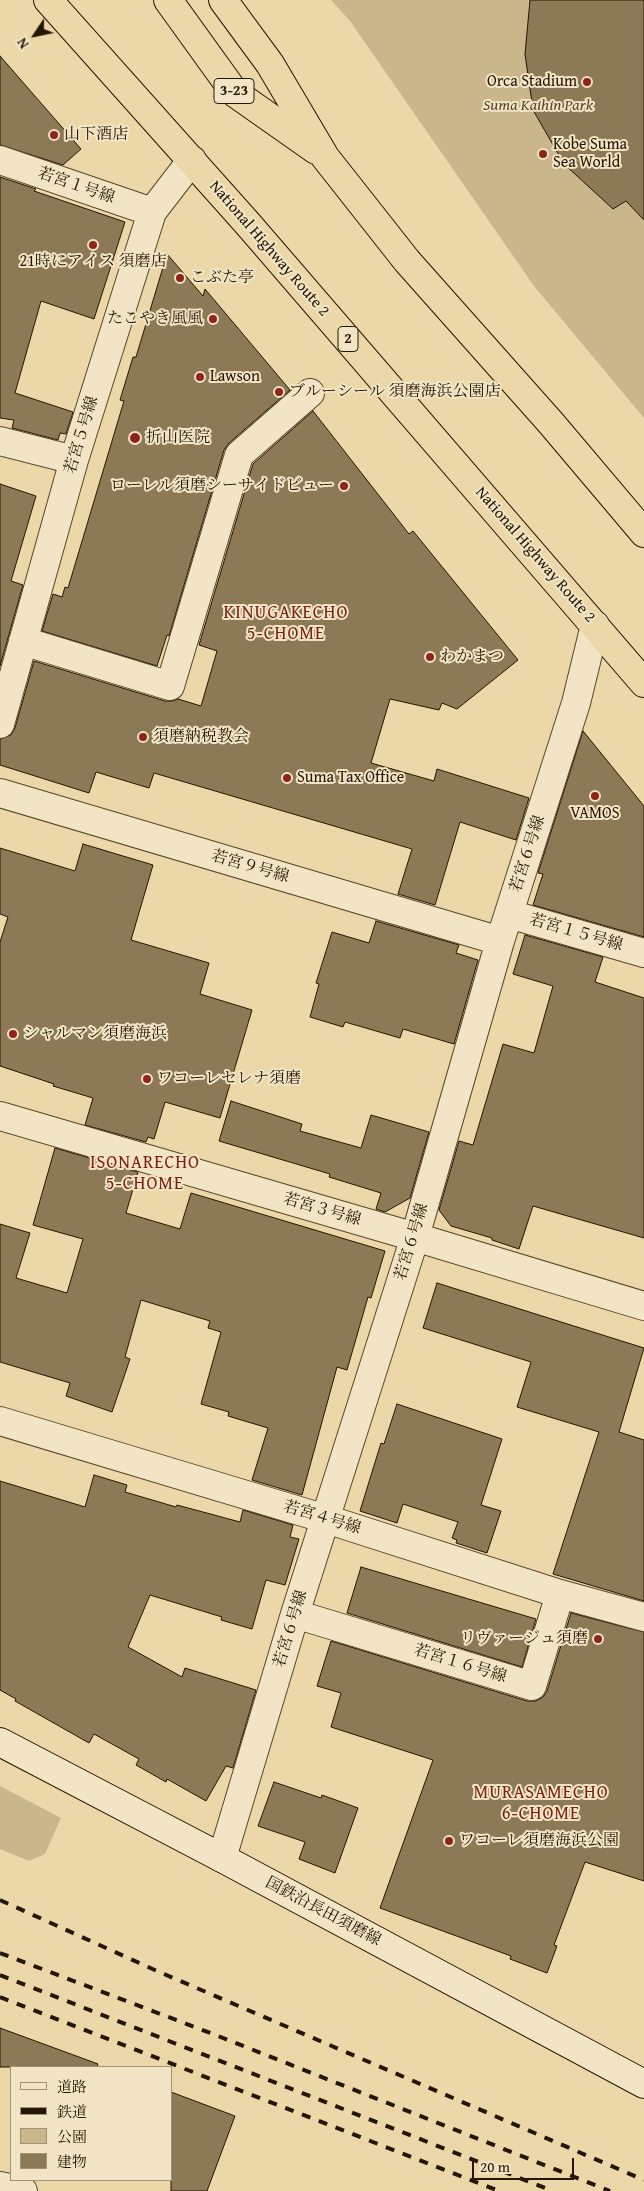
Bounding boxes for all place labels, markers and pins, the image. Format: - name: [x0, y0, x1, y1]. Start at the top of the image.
- place label: Orca Stadium: [487, 72, 577, 92]
- marker: Orca Stadium: [581, 76, 593, 88]
- place label: 山下酒店: [64, 125, 128, 145]
- marker: 山下酒店: [48, 129, 60, 141]
- place label: Kobe Suma Sea World: [553, 135, 627, 173]
- marker: Kobe Suma Sea World: [537, 148, 549, 160]
- marker: 21時にアイス 須磨店: [87, 239, 99, 251]
- place label: 21時にアイス 須磨店: [20, 252, 166, 272]
- place label: こぶた亭: [190, 268, 254, 288]
- marker: こぶた亭: [174, 272, 186, 284]
- place label: たこやき風風: [107, 309, 203, 329]
- marker: たこやき風風: [207, 313, 219, 325]
- place label: Lawson: [210, 367, 260, 387]
- marker: Lawson: [194, 371, 206, 383]
- place label: ブルーシール 須磨海浜公園店: [289, 382, 501, 402]
- marker: ブルーシール 須磨海浜公園店: [273, 386, 285, 398]
- place label: 折山医院: [146, 428, 210, 448]
- marker: 折山医院: [128, 431, 142, 445]
- place label: ローレル須磨シーサイドビュー: [110, 476, 334, 496]
- marker: ローレル須磨シーサイドビュー: [338, 480, 350, 492]
- place label: わかまつ: [440, 647, 504, 667]
- marker: わかまつ: [424, 651, 436, 663]
- place label: 須磨納税教会: [153, 727, 249, 747]
- marker: 須磨納税教会: [137, 731, 149, 743]
- place label: Suma Tax Office: [297, 768, 404, 788]
- marker: Suma Tax Office: [281, 772, 293, 784]
- marker: VAMOS: [589, 790, 601, 802]
- place label: VAMOS: [570, 804, 620, 824]
- place label: シャルマン須磨海浜: [23, 1024, 167, 1044]
- marker: シャルマン須磨海浜: [7, 1028, 19, 1040]
- place label: ワコーレセレナ須磨: [157, 1069, 301, 1089]
- marker: ワコーレセレナ須磨: [141, 1073, 153, 1085]
- place label: リヴァージュ須磨: [460, 1629, 588, 1649]
- marker: リヴァージュ須磨: [592, 1633, 604, 1645]
- place label: ワコーレ須磨海浜公園: [459, 1831, 619, 1851]
- marker: ワコーレ須磨海浜公園: [443, 1835, 455, 1847]

